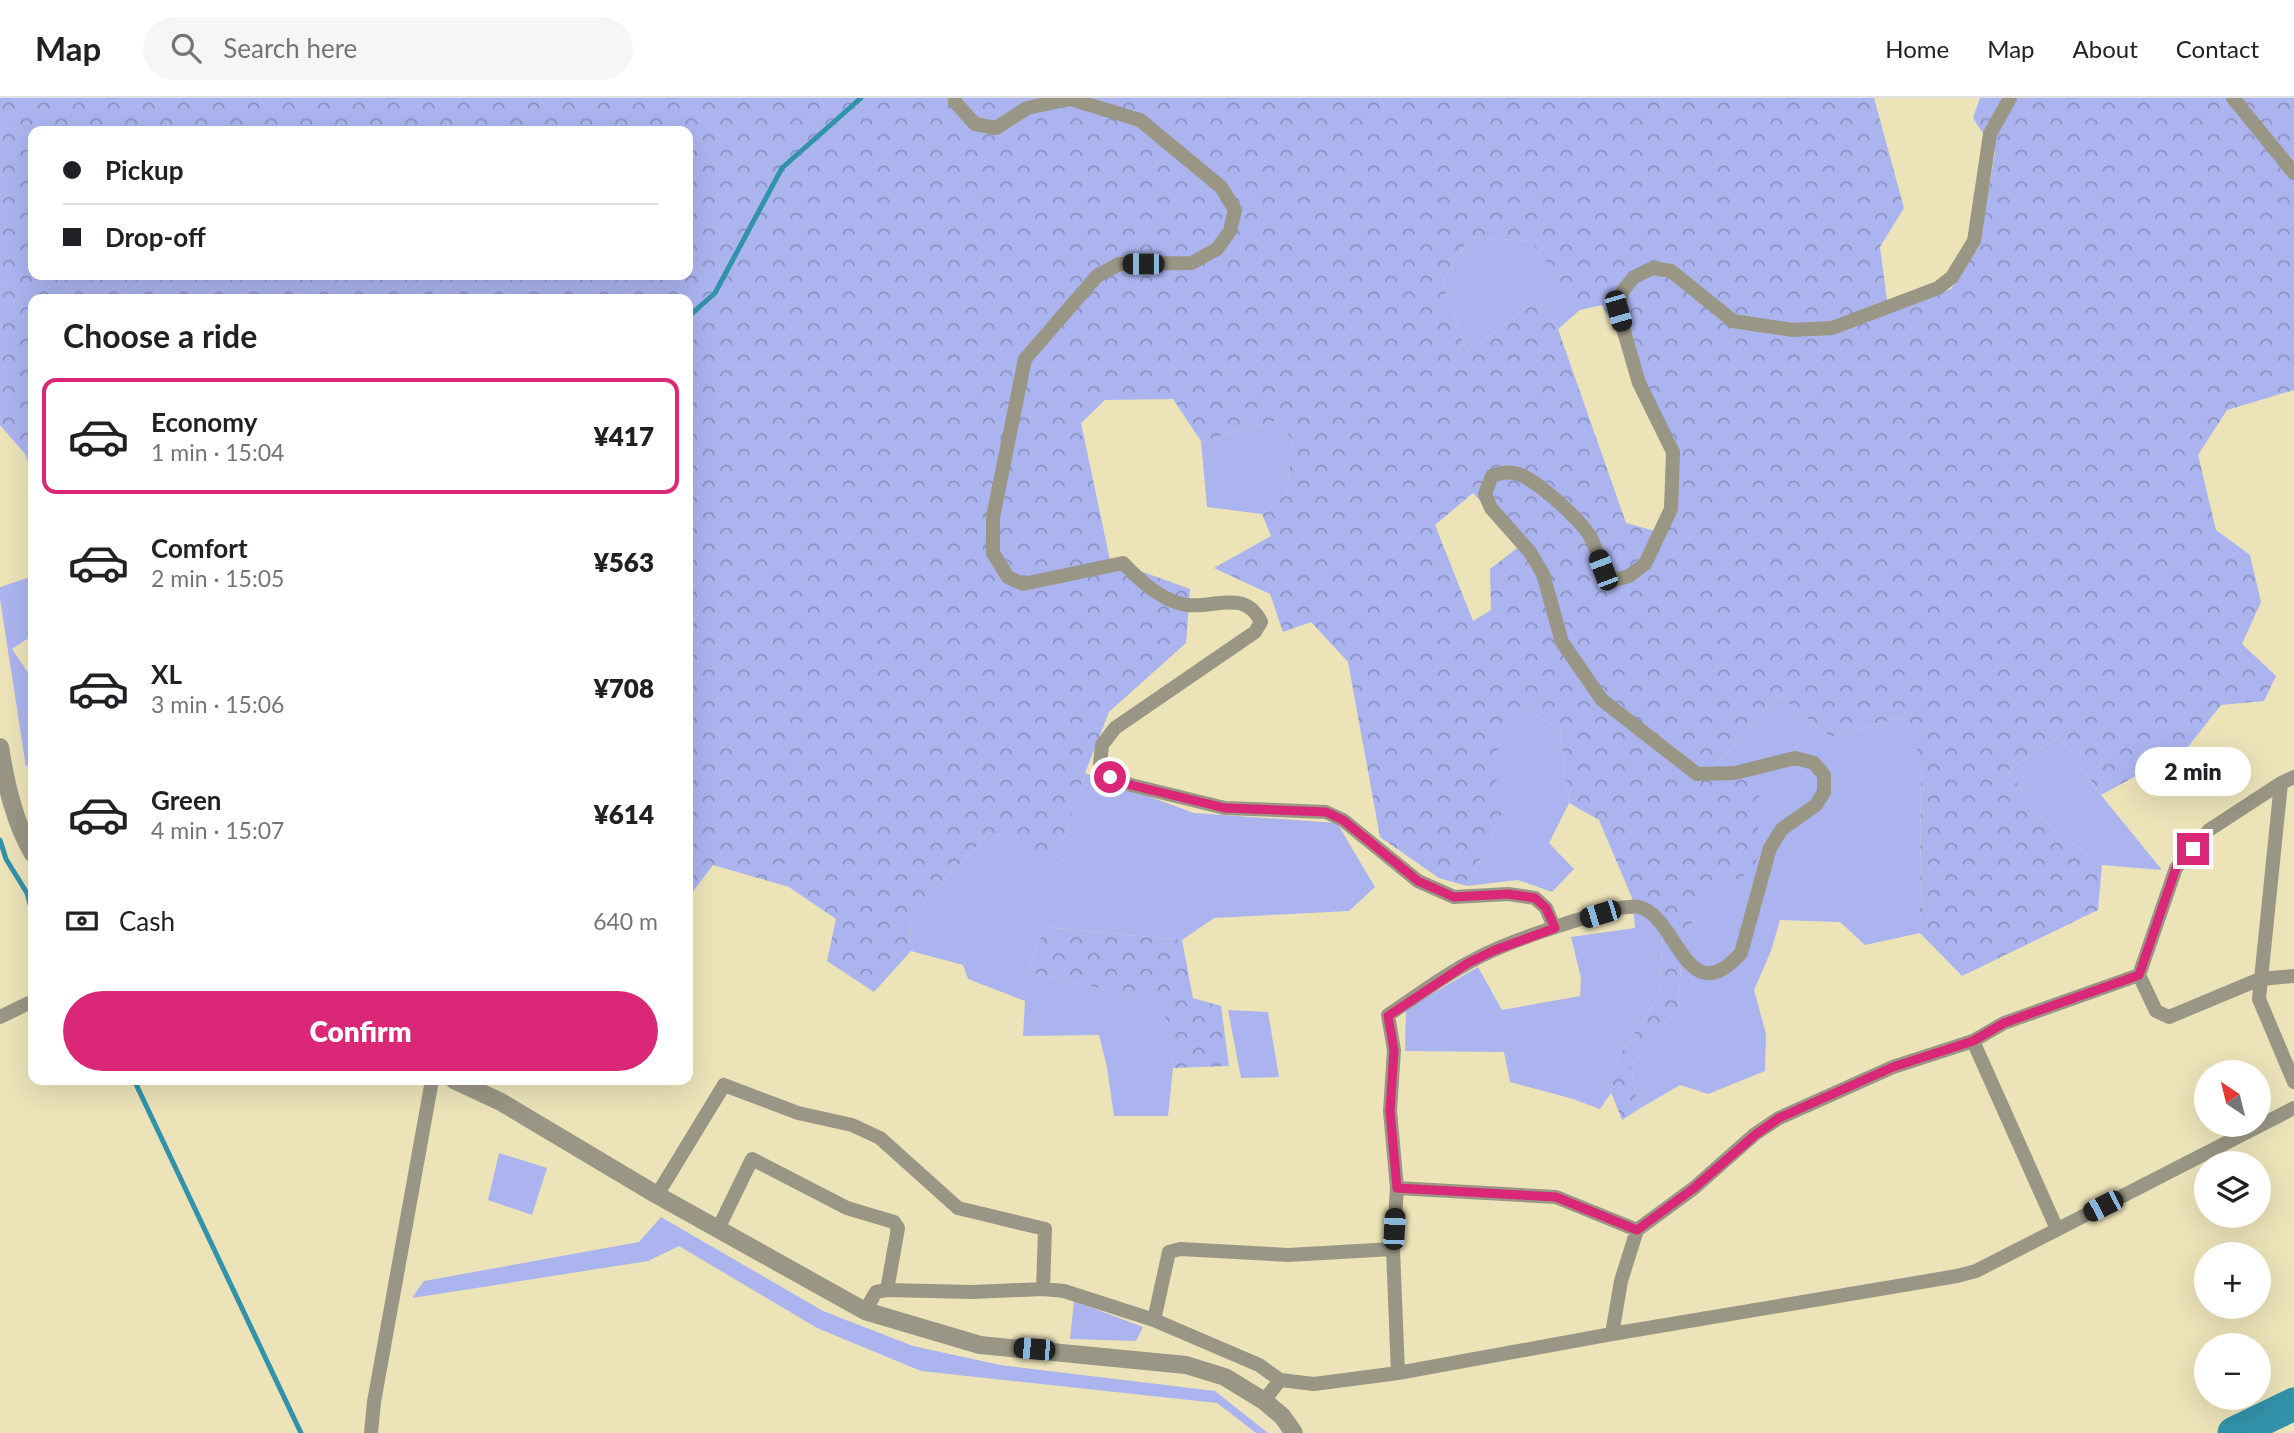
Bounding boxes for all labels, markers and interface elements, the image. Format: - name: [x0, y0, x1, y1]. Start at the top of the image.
- search box: [143, 17, 633, 80]
- text: Map: [35, 28, 101, 68]
- icon: search: [167, 29, 205, 67]
- text: Search here: [223, 32, 357, 64]
- text: Home: [1885, 34, 1949, 63]
- text: Map: [1987, 34, 2035, 63]
- text: About: [2073, 34, 2138, 63]
- text: Contact: [2176, 34, 2259, 63]
- text: Pickup: [105, 154, 184, 186]
- text: Drop-off: [105, 221, 206, 253]
- car: [1123, 254, 1165, 275]
- car: [1603, 288, 1634, 334]
- text: Choose a ride: [63, 316, 257, 355]
- icon: car: [67, 405, 130, 468]
- text: Economy: [151, 406, 257, 438]
- text: ¥417: [594, 420, 654, 452]
- text: 1 min · 15:04: [151, 438, 284, 466]
- icon: car: [67, 531, 130, 594]
- text: Comfort: [151, 532, 248, 564]
- text: ¥563: [594, 546, 654, 578]
- car: [1586, 547, 1621, 593]
- text: 2 min · 15:05: [151, 564, 284, 592]
- icon: car: [67, 657, 130, 720]
- text: XL: [151, 658, 182, 690]
- text: ¥708: [594, 672, 654, 704]
- text: 3 min · 15:06: [151, 690, 284, 718]
- callout: 2 min: [2135, 748, 2251, 796]
- text: 2 min: [2164, 757, 2222, 785]
- route start: [1094, 761, 1126, 793]
- icon: car: [67, 783, 130, 846]
- text: Green: [151, 784, 221, 816]
- text: ¥614: [594, 798, 654, 830]
- text: 4 min · 15:07: [151, 816, 284, 844]
- route end: [2177, 833, 2209, 865]
- car: [1577, 898, 1624, 930]
- icon: cash: [63, 902, 101, 940]
- text: Cash: [119, 905, 175, 937]
- text: 640 m: [593, 907, 658, 935]
- button: Confirm: [63, 991, 658, 1071]
- north arrow: [2194, 1060, 2272, 1138]
- map controls: [2194, 1060, 2271, 1410]
- button: layers: [2194, 1151, 2271, 1228]
- car: [2080, 1187, 2127, 1225]
- car: [1383, 1207, 1406, 1251]
- button: +: [2194, 1242, 2271, 1319]
- button: −: [2194, 1333, 2271, 1410]
- car: [1013, 1337, 1056, 1361]

